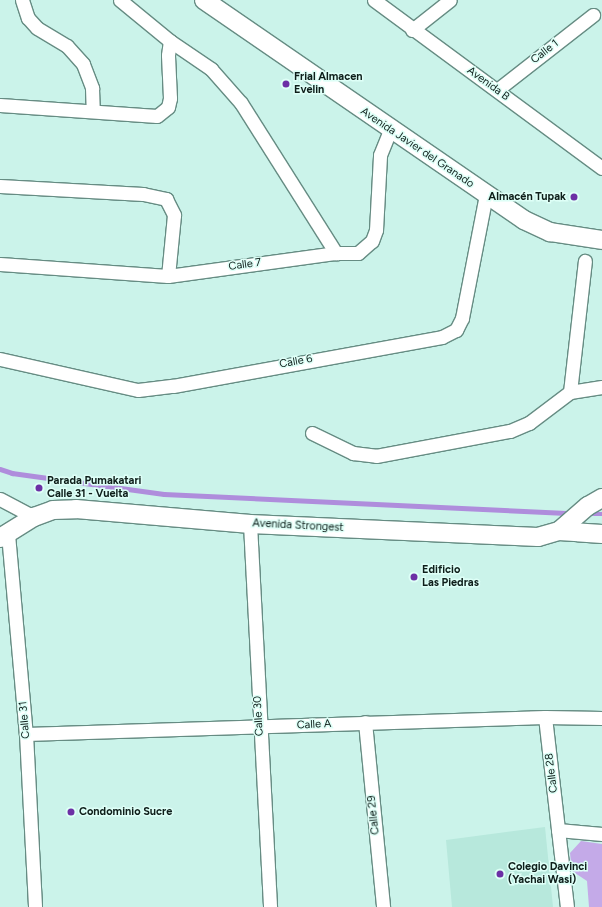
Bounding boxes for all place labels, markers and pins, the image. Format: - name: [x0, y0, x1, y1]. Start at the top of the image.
- place label: Frial Almacen Evelin: [294, 71, 363, 97]
- marker: Frial Almacen Evelin: [281, 79, 291, 89]
- place label: Almacén Tupak: [488, 190, 566, 204]
- marker: Almacén Tupak: [569, 192, 579, 202]
- place label: Parada Pumakatari Calle 31 - Vuelta: [47, 475, 141, 501]
- marker: Parada Pumakatari Calle 31 - Vuelta: [34, 483, 44, 493]
- place label: Edificio Las Piedras: [422, 564, 479, 590]
- marker: Edificio Las Piedras: [409, 572, 419, 582]
- place label: Condominio Sucre: [79, 805, 172, 819]
- marker: Condominio Sucre: [66, 807, 76, 817]
- place label: Colegio Davinci (Yachai Wasi): [508, 861, 587, 887]
- marker: Colegio Davinci (Yachai Wasi): [495, 869, 505, 879]

